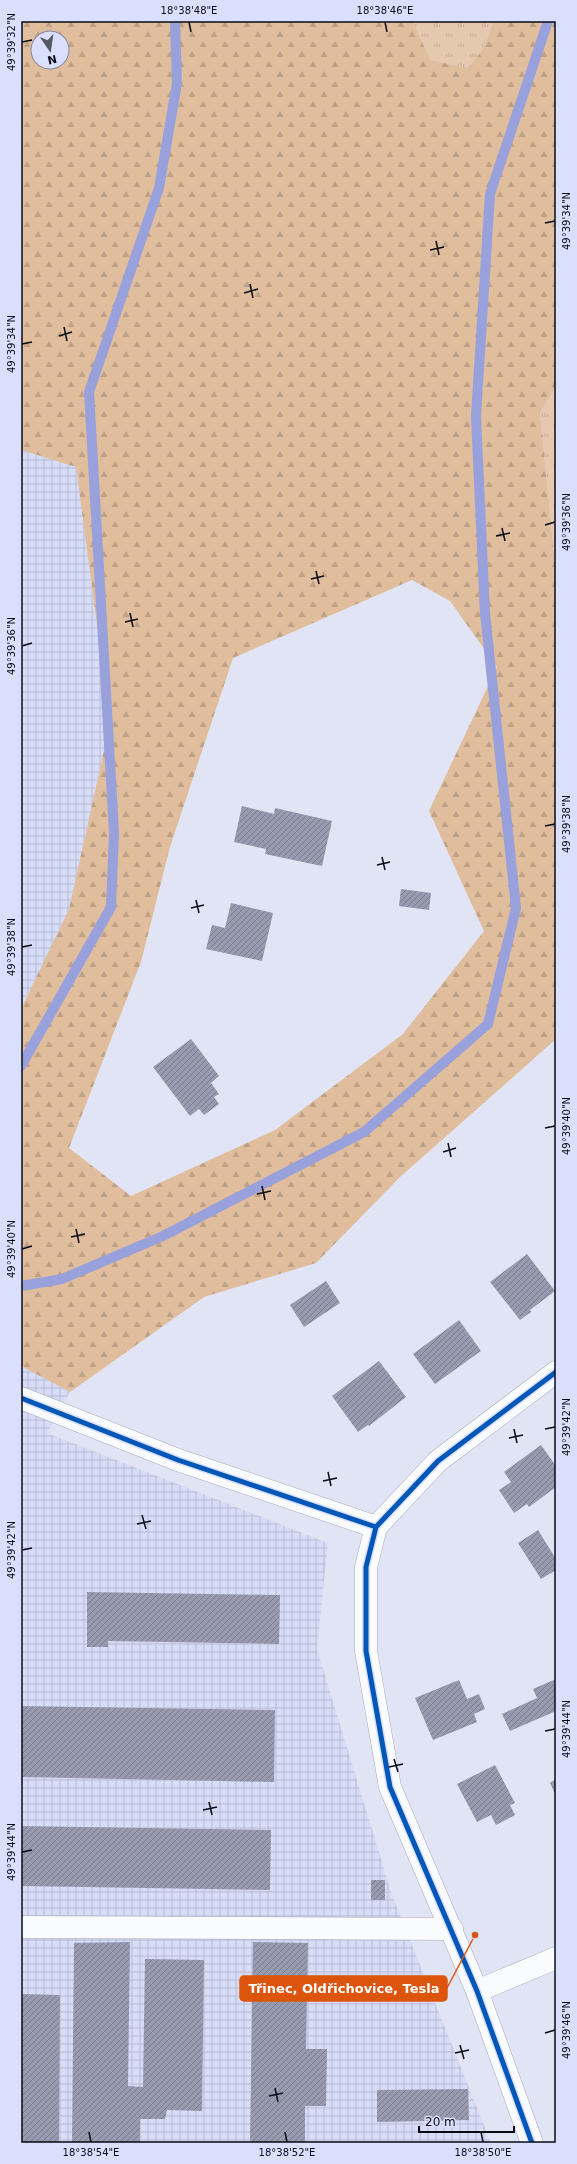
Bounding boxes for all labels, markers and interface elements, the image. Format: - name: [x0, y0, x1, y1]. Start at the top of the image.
- text: 18°38'48"E: [161, 5, 217, 16]
- text: 18°38'46"E: [357, 5, 413, 16]
- text: 49°39'32"N: [6, 13, 17, 71]
- north arrow: [30, 30, 70, 70]
- text: N: [46, 52, 58, 67]
- text: 49°39'34"N: [561, 192, 572, 250]
- text: 49°39'34"N: [6, 315, 17, 373]
- text: 49°39'36"N: [561, 493, 572, 551]
- text: 49°39'36"N: [6, 617, 17, 675]
- text: 49°39'38"N: [561, 795, 572, 853]
- text: 49°39'38"N: [6, 918, 17, 976]
- text: 49°39'40"N: [561, 1097, 572, 1155]
- text: 49°39'40"N: [6, 1220, 17, 1278]
- text: 49°39'42"N: [561, 1398, 572, 1456]
- text: 49°39'42"N: [6, 1521, 17, 1579]
- text: 49°39'44"N: [561, 1700, 572, 1758]
- text: 49°39'44"N: [6, 1823, 17, 1881]
- callout: Třinec, Oldřichovice, Tesla: [240, 1976, 447, 2001]
- text: Třinec, Oldřichovice, Tesla: [249, 1981, 439, 1996]
- text: 49°39'46"N: [561, 2001, 572, 2059]
- scale bar: [419, 2108, 514, 2134]
- text: 20 m: [425, 2115, 456, 2129]
- text: 18°38'54"E: [63, 2147, 119, 2158]
- text: 18°38'52"E: [259, 2147, 315, 2158]
- text: 18°38'50"E: [455, 2147, 511, 2158]

